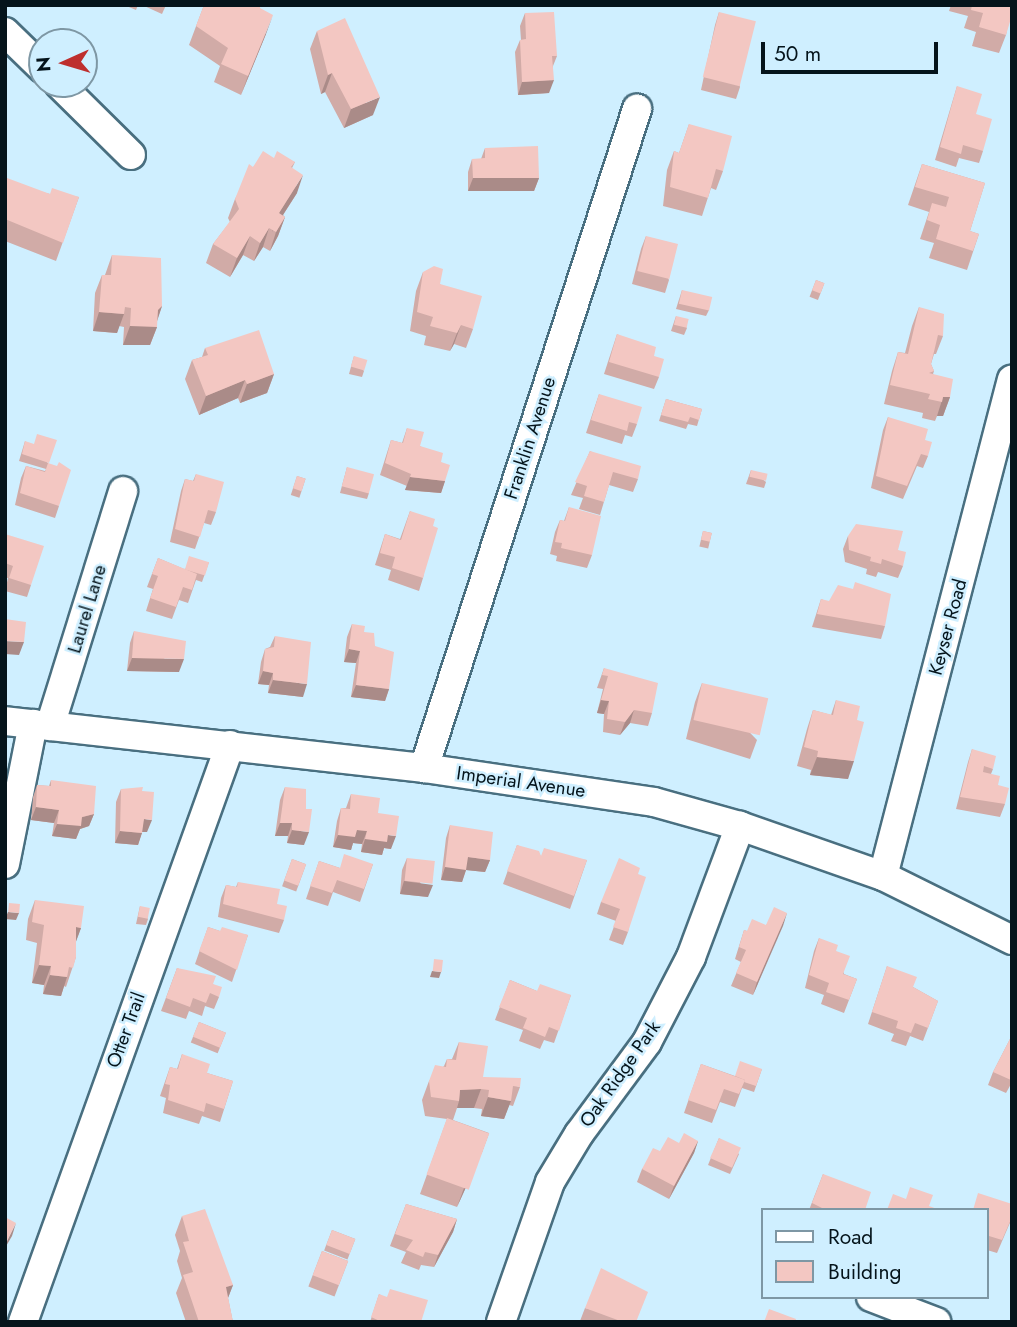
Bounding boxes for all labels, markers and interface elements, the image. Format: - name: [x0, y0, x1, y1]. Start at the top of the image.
- north arrow: [28, 28, 98, 98]
- scale bar: [765, 28, 942, 72]
- text: 50 m: [774, 39, 821, 69]
- text: N: [30, 56, 58, 73]
- street label: Franklin Avenue: [499, 374, 561, 502]
- street label: Laurel Lane: [63, 562, 111, 656]
- street label: Keyser Road: [924, 576, 972, 678]
- street label: Imperial Avenue: [455, 762, 587, 802]
- street label: Otter Trail: [102, 989, 150, 1071]
- street label: Oak Ridge Park: [575, 1016, 665, 1132]
- legend: [762, 1208, 989, 1299]
- text: Road: [828, 1222, 873, 1252]
- text: Building: [828, 1257, 901, 1287]

